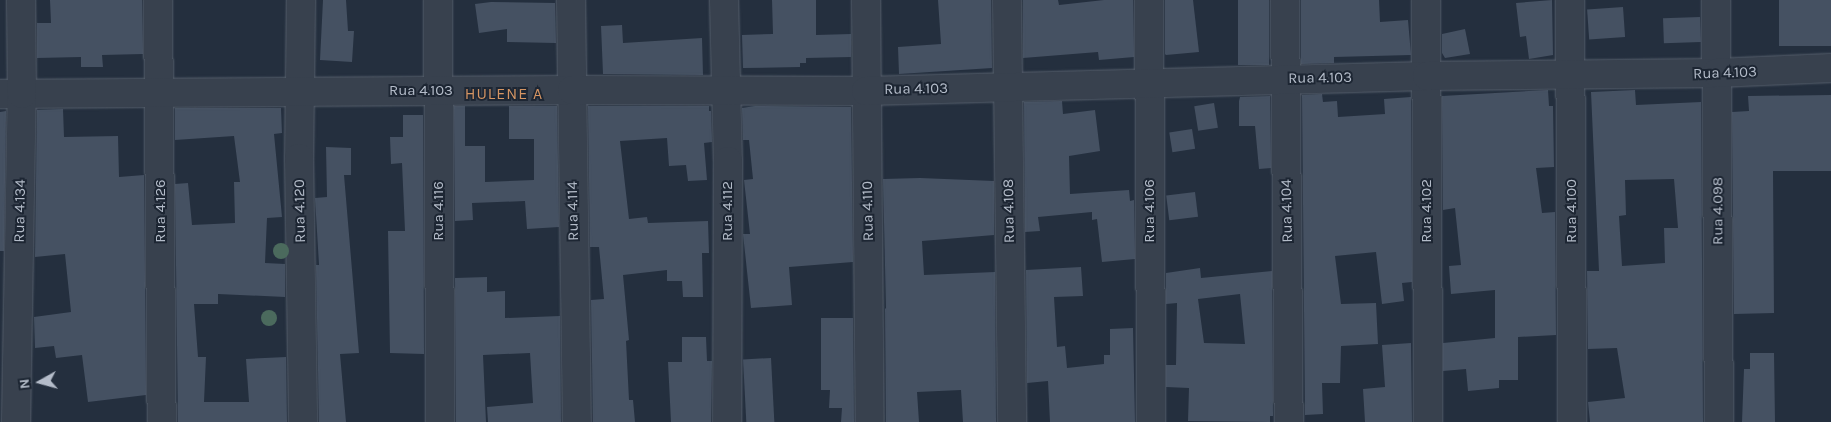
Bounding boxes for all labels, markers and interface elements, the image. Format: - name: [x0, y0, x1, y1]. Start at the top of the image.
- street label: Rua 4.103: [1693, 63, 1757, 83]
- street label: Rua 4.103: [1288, 68, 1352, 88]
- street label: Rua 4.103: [884, 79, 948, 99]
- street label: Rua 4.103: [389, 82, 453, 100]
- district label: HULENE A: [464, 84, 544, 104]
- street label: Rua 4.098: [1709, 177, 1727, 245]
- street label: Rua 4.134: [10, 179, 30, 243]
- street label: Rua 4.126: [152, 179, 170, 243]
- street label: Rua 4.120: [290, 179, 310, 243]
- street label: Rua 4.108: [999, 179, 1019, 243]
- street label: Rua 4.106: [1141, 179, 1159, 243]
- street label: Rua 4.104: [1277, 179, 1297, 243]
- street label: Rua 4.102: [1418, 179, 1436, 243]
- street label: Rua 4.100: [1563, 179, 1581, 243]
- street label: Rua 4.116: [430, 181, 448, 241]
- street label: Rua 4.114: [563, 181, 583, 241]
- street label: Rua 4.112: [719, 181, 737, 241]
- street label: Rua 4.110: [858, 181, 878, 241]
- north arrow: [15, 357, 65, 407]
- text: N: [16, 378, 34, 390]

